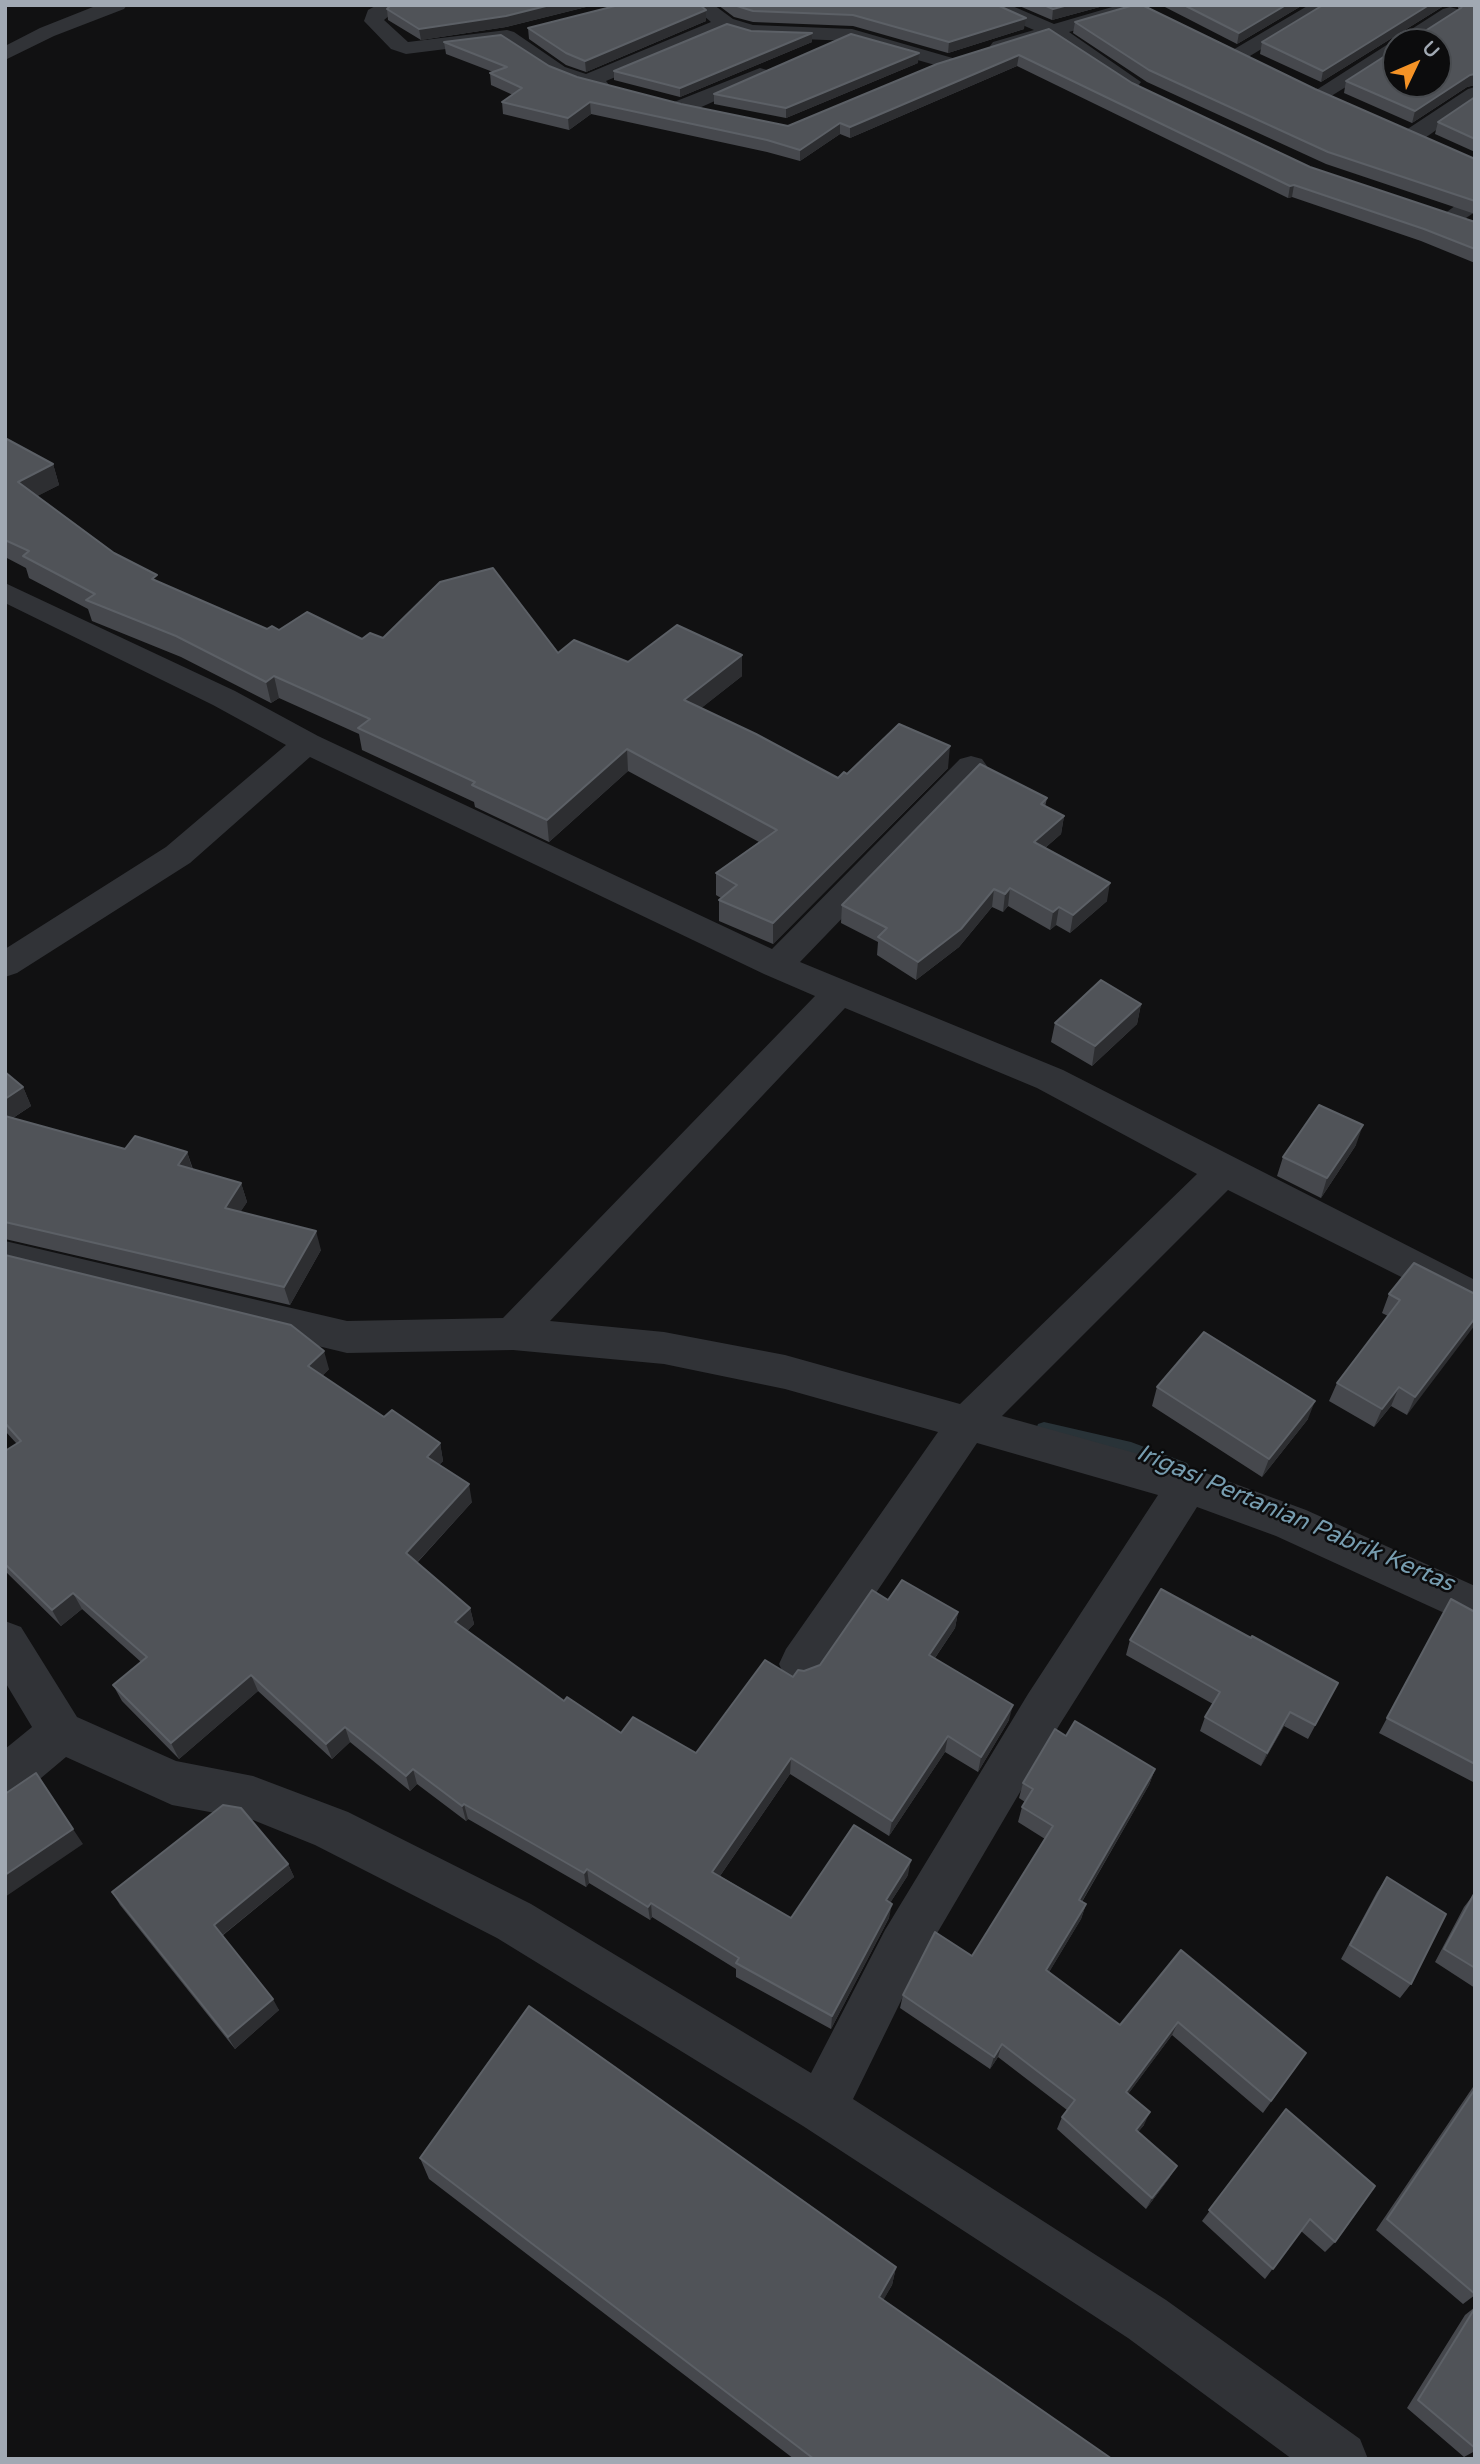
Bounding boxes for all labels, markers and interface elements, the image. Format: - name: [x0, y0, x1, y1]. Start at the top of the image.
- north arrow: [1382, 28, 1452, 98]
- text: U: [1418, 37, 1444, 63]
- water label: Irigasi Pertanian Pabrik Kertas: [1132, 1439, 1458, 1599]

